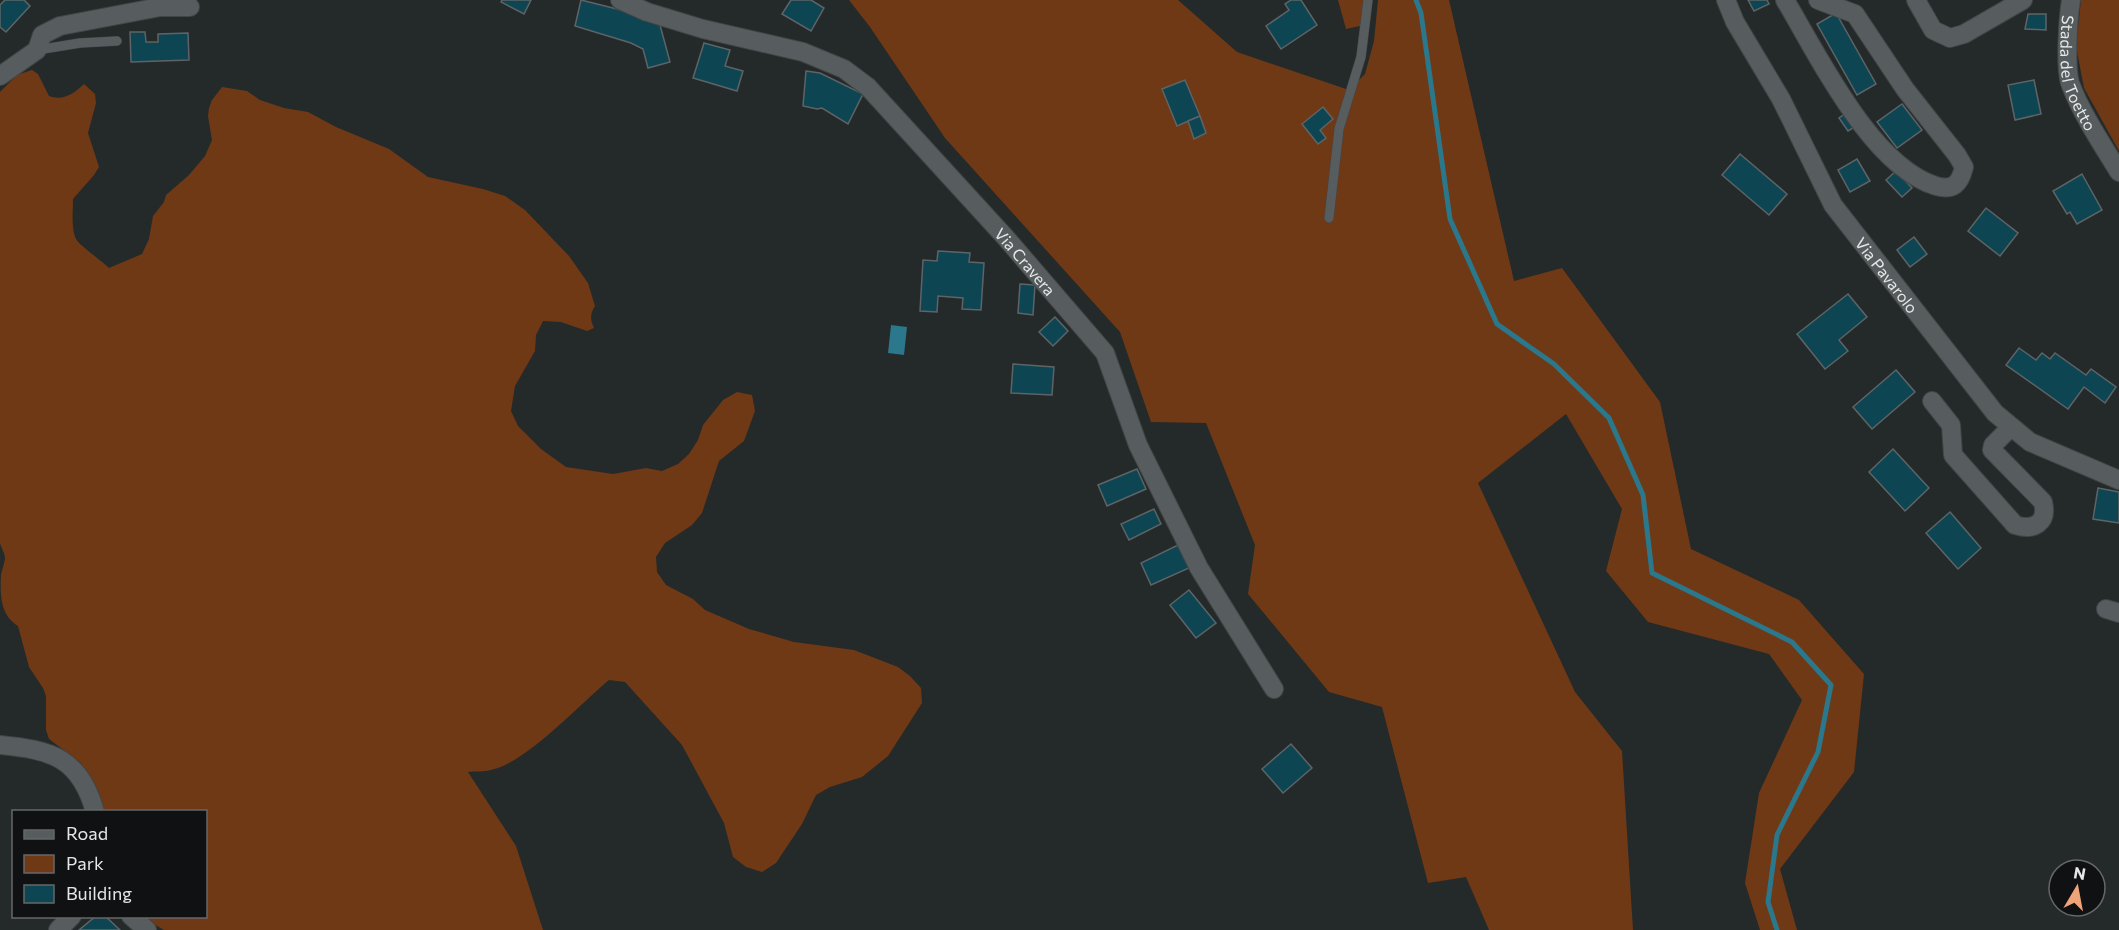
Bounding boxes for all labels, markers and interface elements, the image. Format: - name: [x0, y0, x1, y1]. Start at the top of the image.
- street label: Stada del Toetto: [2058, 14, 2101, 134]
- street label: Via Cravera: [991, 223, 1060, 299]
- street label: Via Pavarolo: [1852, 233, 1923, 316]
- legend: [12, 810, 207, 918]
- text: Road: [66, 822, 108, 844]
- text: Park: [66, 852, 104, 874]
- north arrow: [2047, 858, 2107, 918]
- text: N: [2072, 862, 2087, 883]
- text: Building: [66, 882, 132, 904]

